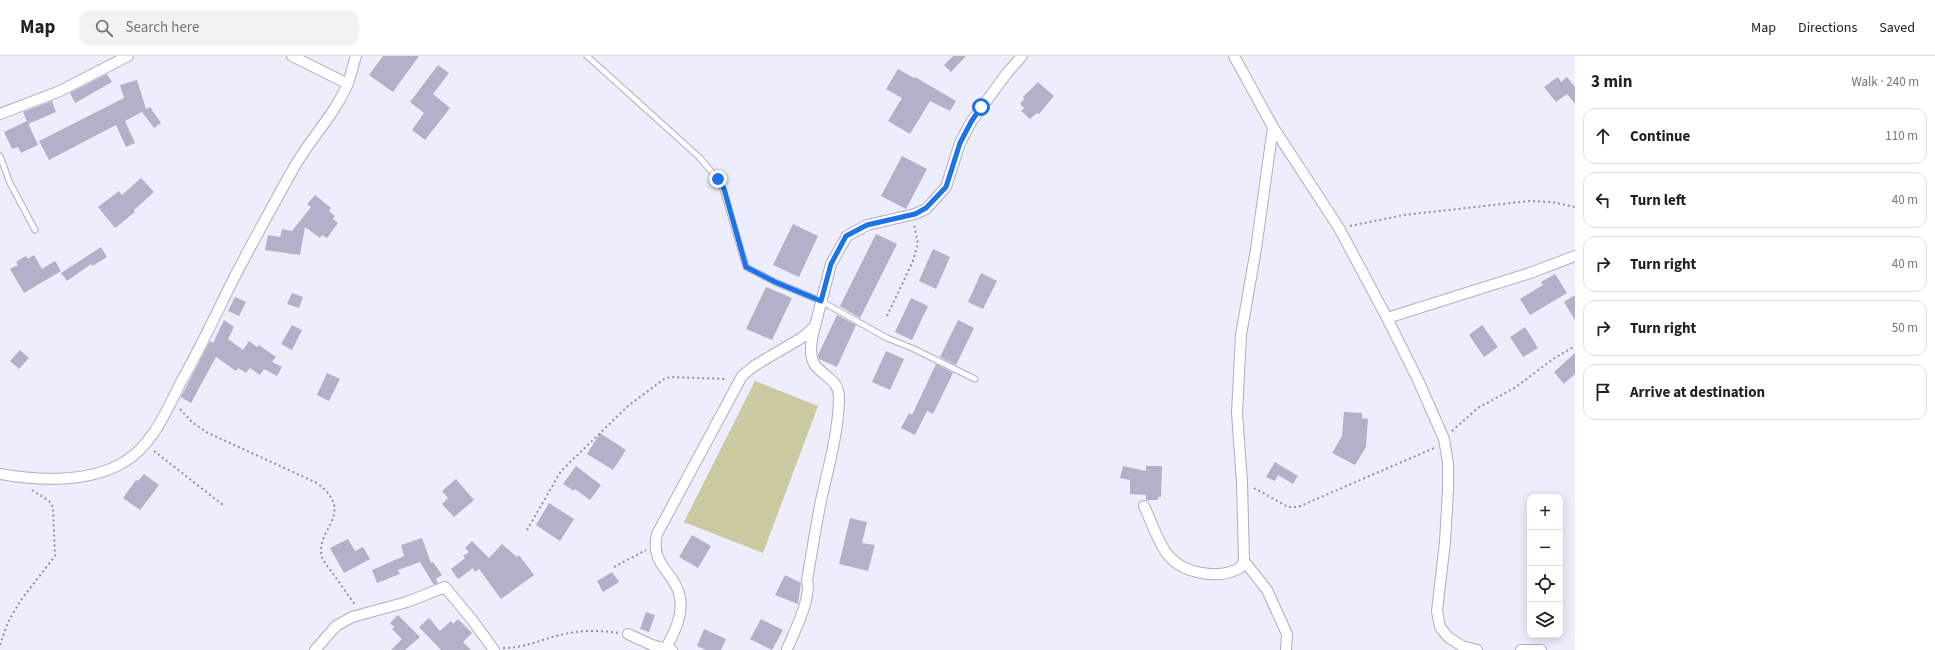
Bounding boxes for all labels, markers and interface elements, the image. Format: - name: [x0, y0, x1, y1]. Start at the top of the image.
- search box: [79, 10, 359, 46]
- text: Map: [20, 14, 55, 41]
- icon: search: [93, 17, 115, 39]
- text: Search here: [125, 17, 199, 38]
- text: Map: [1751, 18, 1776, 38]
- text: Directions: [1798, 18, 1857, 38]
- text: Saved: [1879, 18, 1915, 38]
- text: 3 min: [1591, 70, 1632, 94]
- text: Walk · 240 m: [1851, 73, 1919, 91]
- route start: [972, 98, 990, 116]
- icon: ahead: [1592, 125, 1614, 147]
- text: Continue: [1630, 126, 1690, 147]
- text: 110 m: [1885, 127, 1918, 145]
- route end: [709, 170, 727, 188]
- icon: left: [1592, 189, 1614, 211]
- text: Turn left: [1630, 190, 1686, 211]
- text: 40 m: [1892, 191, 1918, 209]
- icon: right: [1592, 253, 1614, 275]
- text: Turn right: [1630, 254, 1696, 275]
- text: 40 m: [1892, 255, 1918, 273]
- icon: right: [1592, 317, 1614, 339]
- text: Turn right: [1630, 318, 1696, 339]
- text: 50 m: [1892, 319, 1918, 337]
- icon: arrive: [1592, 381, 1614, 403]
- text: Arrive at destination: [1630, 382, 1765, 403]
- map controls: [1527, 494, 1563, 638]
- button: +: [1527, 494, 1563, 530]
- button: −: [1527, 530, 1563, 566]
- button: locate: [1527, 566, 1563, 602]
- button: layers: [1527, 602, 1563, 638]

